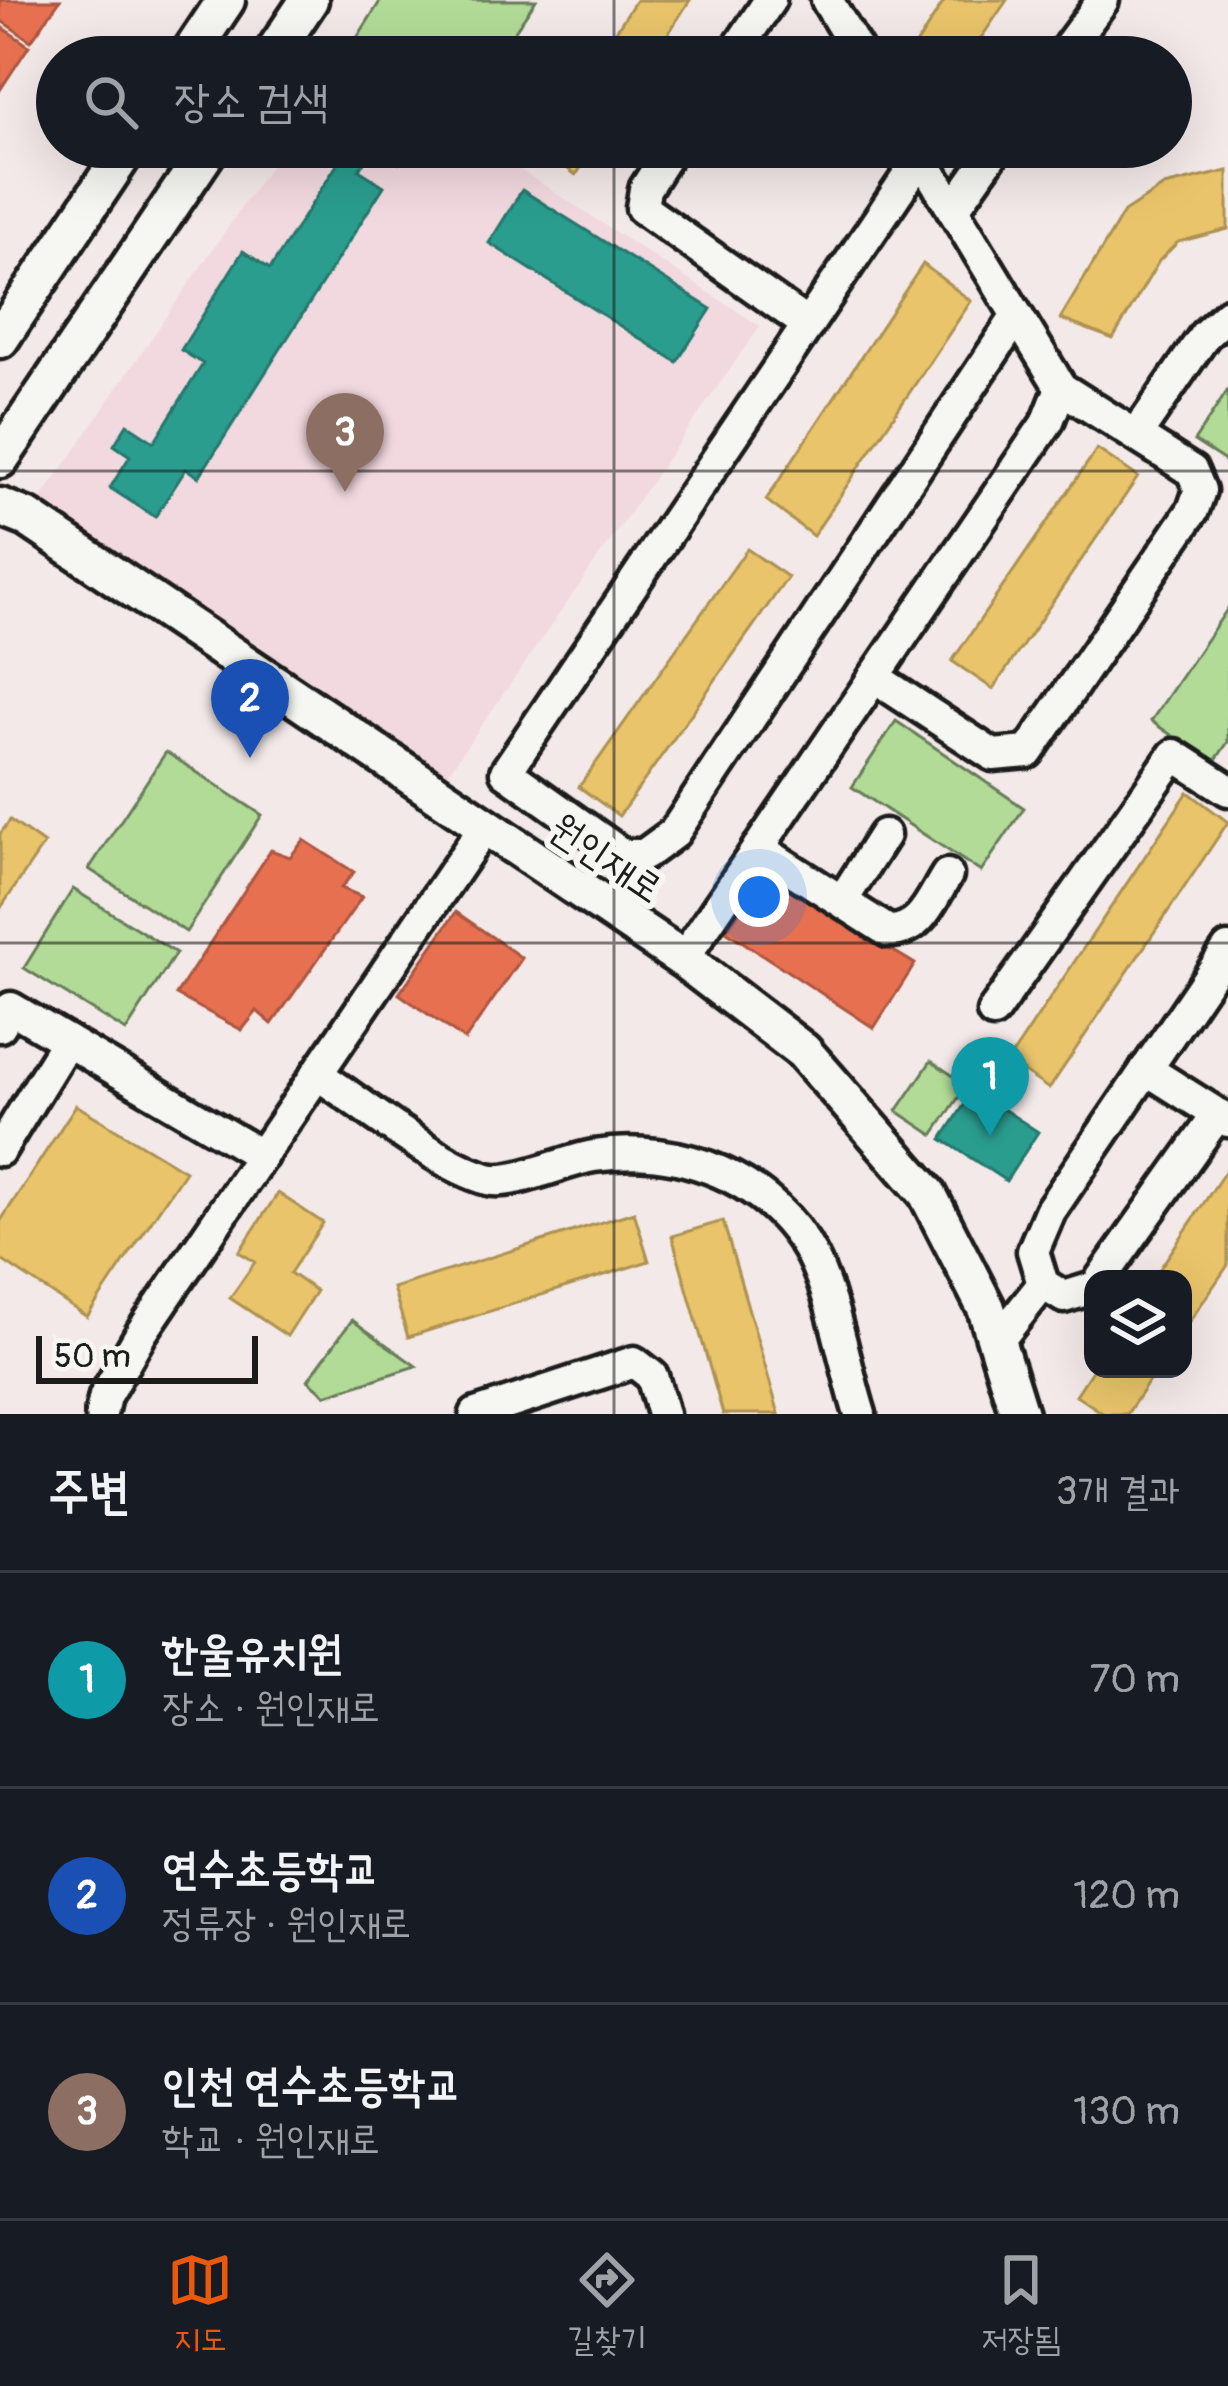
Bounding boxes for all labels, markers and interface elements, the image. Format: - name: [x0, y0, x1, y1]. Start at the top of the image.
- search box: [36, 36, 1192, 168]
- icon: search: [78, 69, 144, 135]
- text: 장소 검색: [174, 74, 329, 130]
- pin: 3: [306, 393, 384, 492]
- pin: 2: [211, 659, 289, 758]
- street label: 원인재로: [540, 803, 672, 914]
- your location: [729, 867, 789, 927]
- pin: 1: [951, 1037, 1029, 1136]
- map controls: [1084, 1270, 1192, 1378]
- button: layers: [1084, 1270, 1192, 1378]
- scale bar: [36, 1330, 258, 1383]
- text: 50 m: [54, 1336, 131, 1377]
- text: 주변: [48, 1460, 130, 1524]
- text: 3개 결과: [1056, 1467, 1180, 1516]
- text: 한울유치원: [162, 1626, 343, 1682]
- text: 1: [79, 1655, 95, 1704]
- text: 70 m: [1090, 1655, 1180, 1704]
- text: 장소 · 원인재로: [162, 1683, 380, 1732]
- text: 연수초등학교: [162, 1842, 379, 1898]
- text: 2: [76, 1871, 98, 1920]
- text: 120 m: [1073, 1871, 1180, 1920]
- text: 정류장 · 원인재로: [162, 1899, 411, 1948]
- text: 인천 연수초등학교: [162, 2058, 461, 2114]
- text: 3: [76, 2087, 98, 2136]
- text: 130 m: [1073, 2087, 1180, 2136]
- text: 학교 · 원인재로: [162, 2115, 380, 2164]
- tab: 지도: [167, 2247, 233, 2361]
- tab: 길찾기: [567, 2247, 647, 2361]
- tab: 저장됨: [981, 2247, 1061, 2361]

